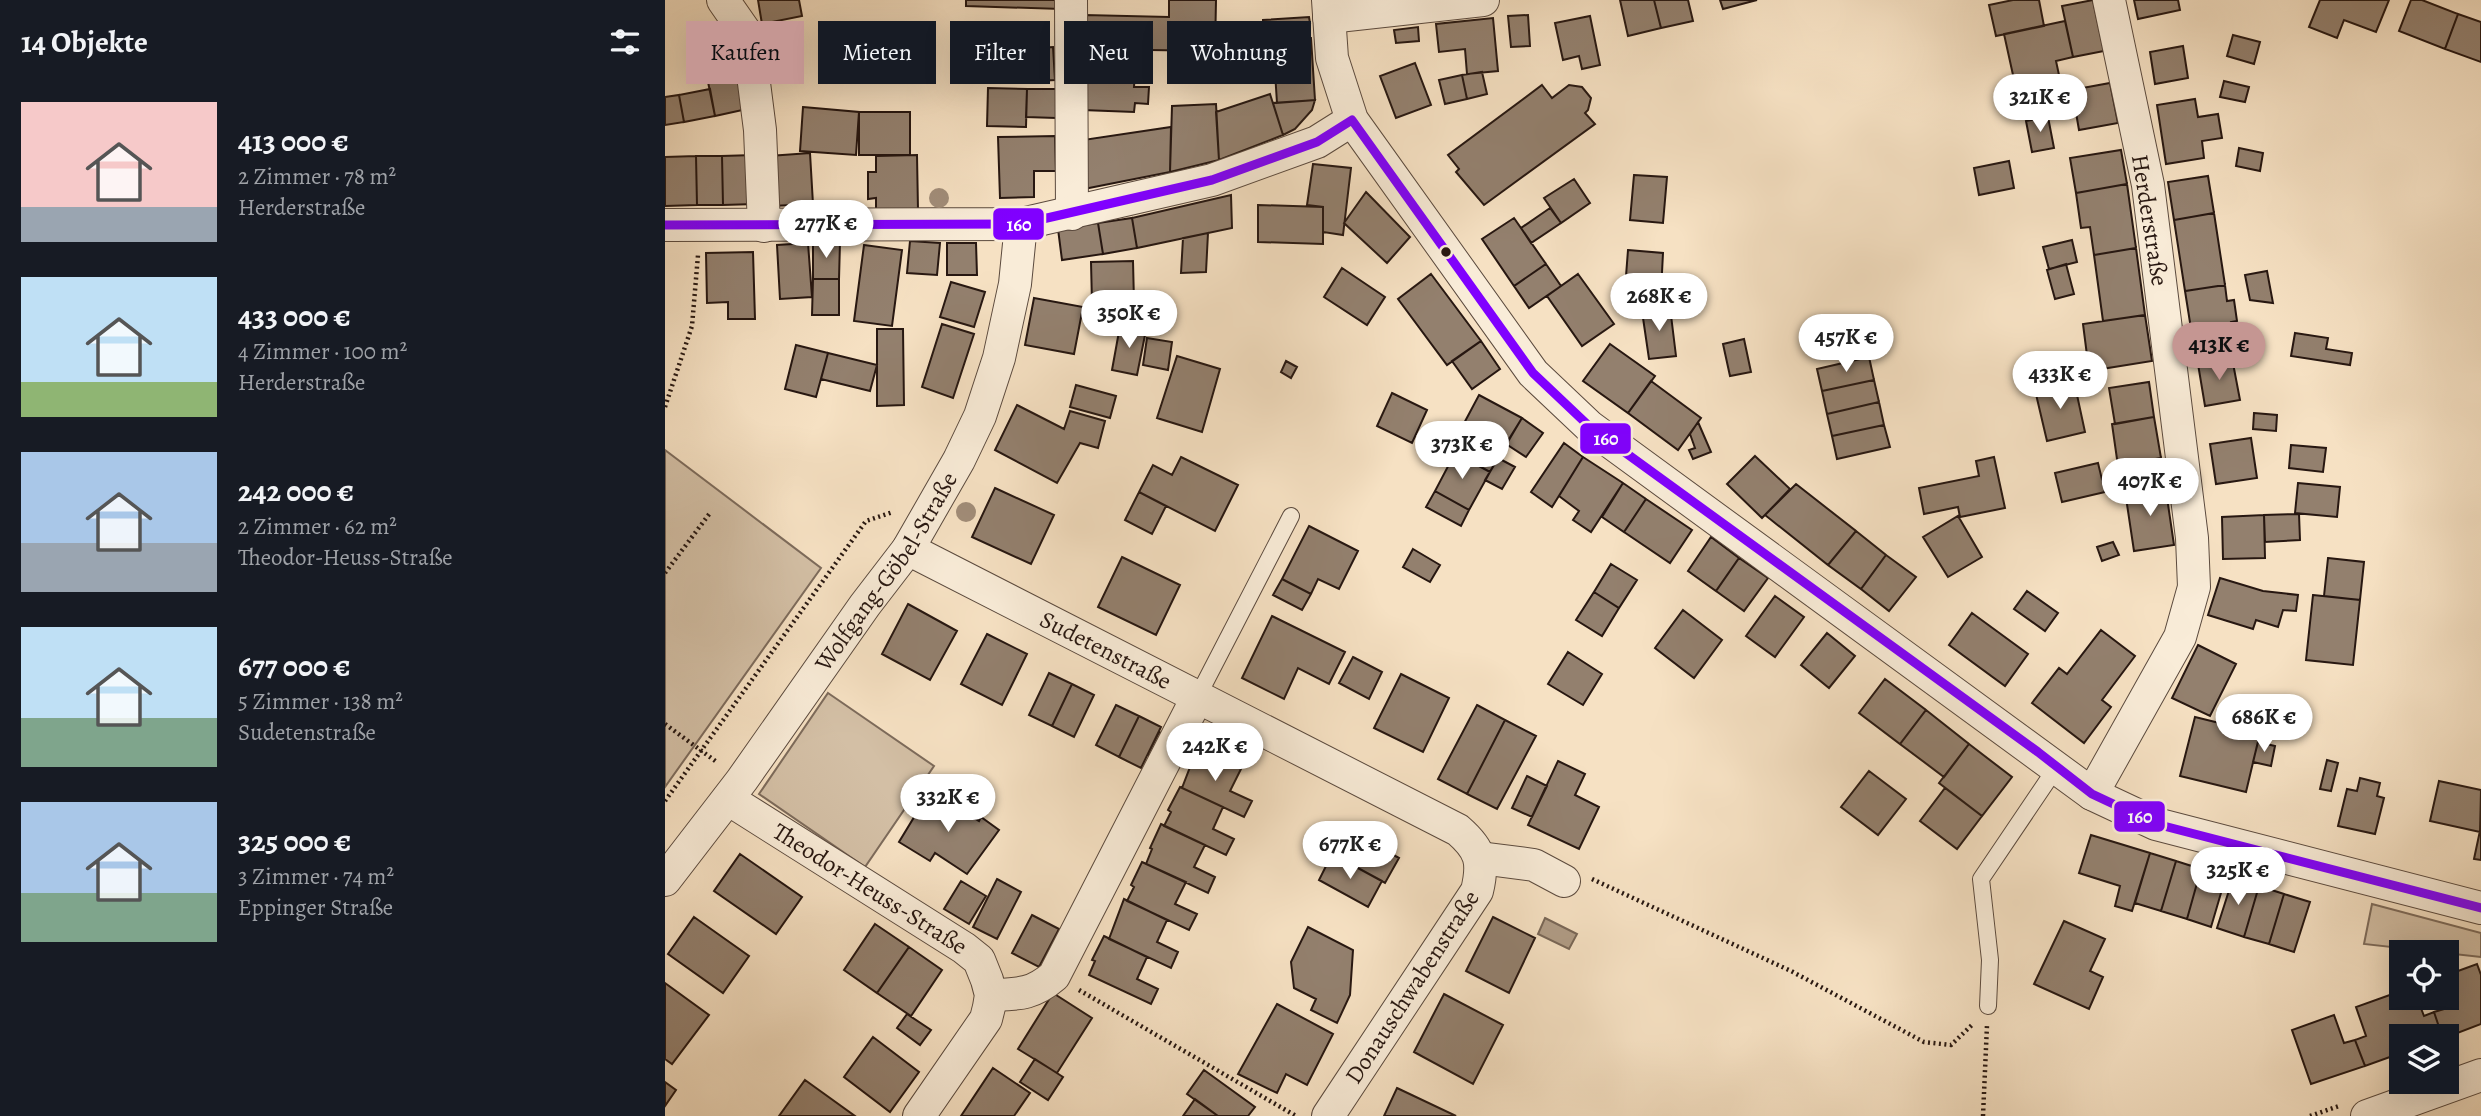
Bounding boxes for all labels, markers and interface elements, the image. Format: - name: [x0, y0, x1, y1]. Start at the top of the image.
- chip: Kaufen: [686, 21, 804, 84]
- chip: Mieten: [818, 21, 936, 84]
- chip: Filter: [950, 21, 1050, 84]
- chip: Neu: [1064, 21, 1153, 84]
- chip: Wohnung: [1167, 21, 1311, 84]
- text: 14 Objekte: [21, 22, 148, 62]
- icon: filters: [606, 23, 644, 61]
- pin: 321K €: [1983, 74, 2097, 134]
- text: 321K €: [2009, 81, 2071, 112]
- text: 413 000 €: [238, 121, 349, 161]
- icon: home: [77, 130, 161, 214]
- street label: Herderstraße: [2124, 152, 2176, 288]
- text: 2 Zimmer · 78 m²: [238, 161, 396, 192]
- text: Herderstraße: [238, 192, 365, 223]
- pin: 277K €: [769, 201, 883, 260]
- text: 277K €: [794, 207, 858, 238]
- line badge: 160: [992, 207, 1045, 241]
- text: 160: [1006, 212, 1032, 238]
- unlabelled marker: [1439, 245, 1453, 259]
- pin: 268K €: [1602, 274, 1716, 333]
- text: 268K €: [1626, 280, 1692, 311]
- pin: 350K €: [1072, 290, 1186, 350]
- text: 433 000 €: [238, 296, 351, 336]
- text: 350K €: [1097, 297, 1161, 328]
- icon: home: [77, 305, 161, 389]
- pin: 457K €: [1789, 314, 1903, 374]
- text: 457K €: [1815, 321, 1877, 352]
- pin: 413K €: [2162, 322, 2276, 382]
- text: 413K €: [2188, 329, 2250, 360]
- text: 4 Zimmer · 100 m²: [238, 336, 407, 367]
- pin: 433K €: [2003, 352, 2117, 411]
- text: 433K €: [2029, 358, 2091, 389]
- text: Herderstraße: [238, 367, 365, 398]
- pin: 373K €: [1405, 421, 1519, 481]
- line badge: 160: [1579, 422, 1632, 455]
- text: 160: [1593, 426, 1619, 452]
- text: 373K €: [1431, 428, 1493, 459]
- pin: 407K €: [2093, 458, 2207, 518]
- text: 407K €: [2118, 465, 2182, 496]
- street label: Wolfgang-Göbel-Straße: [807, 466, 965, 678]
- text: 242 000 €: [238, 471, 354, 511]
- icon: home: [77, 480, 161, 564]
- text: 2 Zimmer · 62 m²: [238, 511, 397, 542]
- text: Theodor-Heuss-Straße: [238, 542, 453, 573]
- street label: Sudetenstraße: [1034, 603, 1177, 697]
- text: 677 000 €: [238, 646, 351, 686]
- icon: home: [77, 655, 161, 739]
- text: 5 Zimmer · 138 m²: [238, 686, 403, 717]
- pin: 686K €: [2207, 694, 2321, 754]
- text: 686K €: [2232, 701, 2296, 732]
- text: Sudetenstraße: [238, 717, 376, 748]
- pin: 242K €: [1158, 724, 1272, 783]
- text: 242K €: [1182, 730, 1248, 761]
- pin: 332K €: [891, 774, 1005, 834]
- text: 332K €: [916, 781, 980, 812]
- line badge: 160: [2113, 800, 2166, 833]
- text: 160: [2127, 804, 2153, 830]
- street label: Theodor-Heuss-Straße: [767, 815, 973, 962]
- text: 325 000 €: [238, 821, 351, 861]
- pin: 677K €: [1293, 822, 1407, 881]
- text: 677K €: [1319, 828, 1381, 859]
- icon: home: [77, 830, 161, 914]
- pin: 325K €: [2181, 848, 2295, 907]
- text: 325K €: [2206, 854, 2270, 885]
- text: 3 Zimmer · 74 m²: [238, 861, 394, 892]
- street label: Donauschwabenstraße: [1337, 884, 1487, 1090]
- text: Eppinger Straße: [238, 892, 393, 923]
- map controls: [2389, 940, 2459, 1094]
- button: locate: [2389, 940, 2459, 1010]
- button: layers: [2389, 1024, 2459, 1094]

